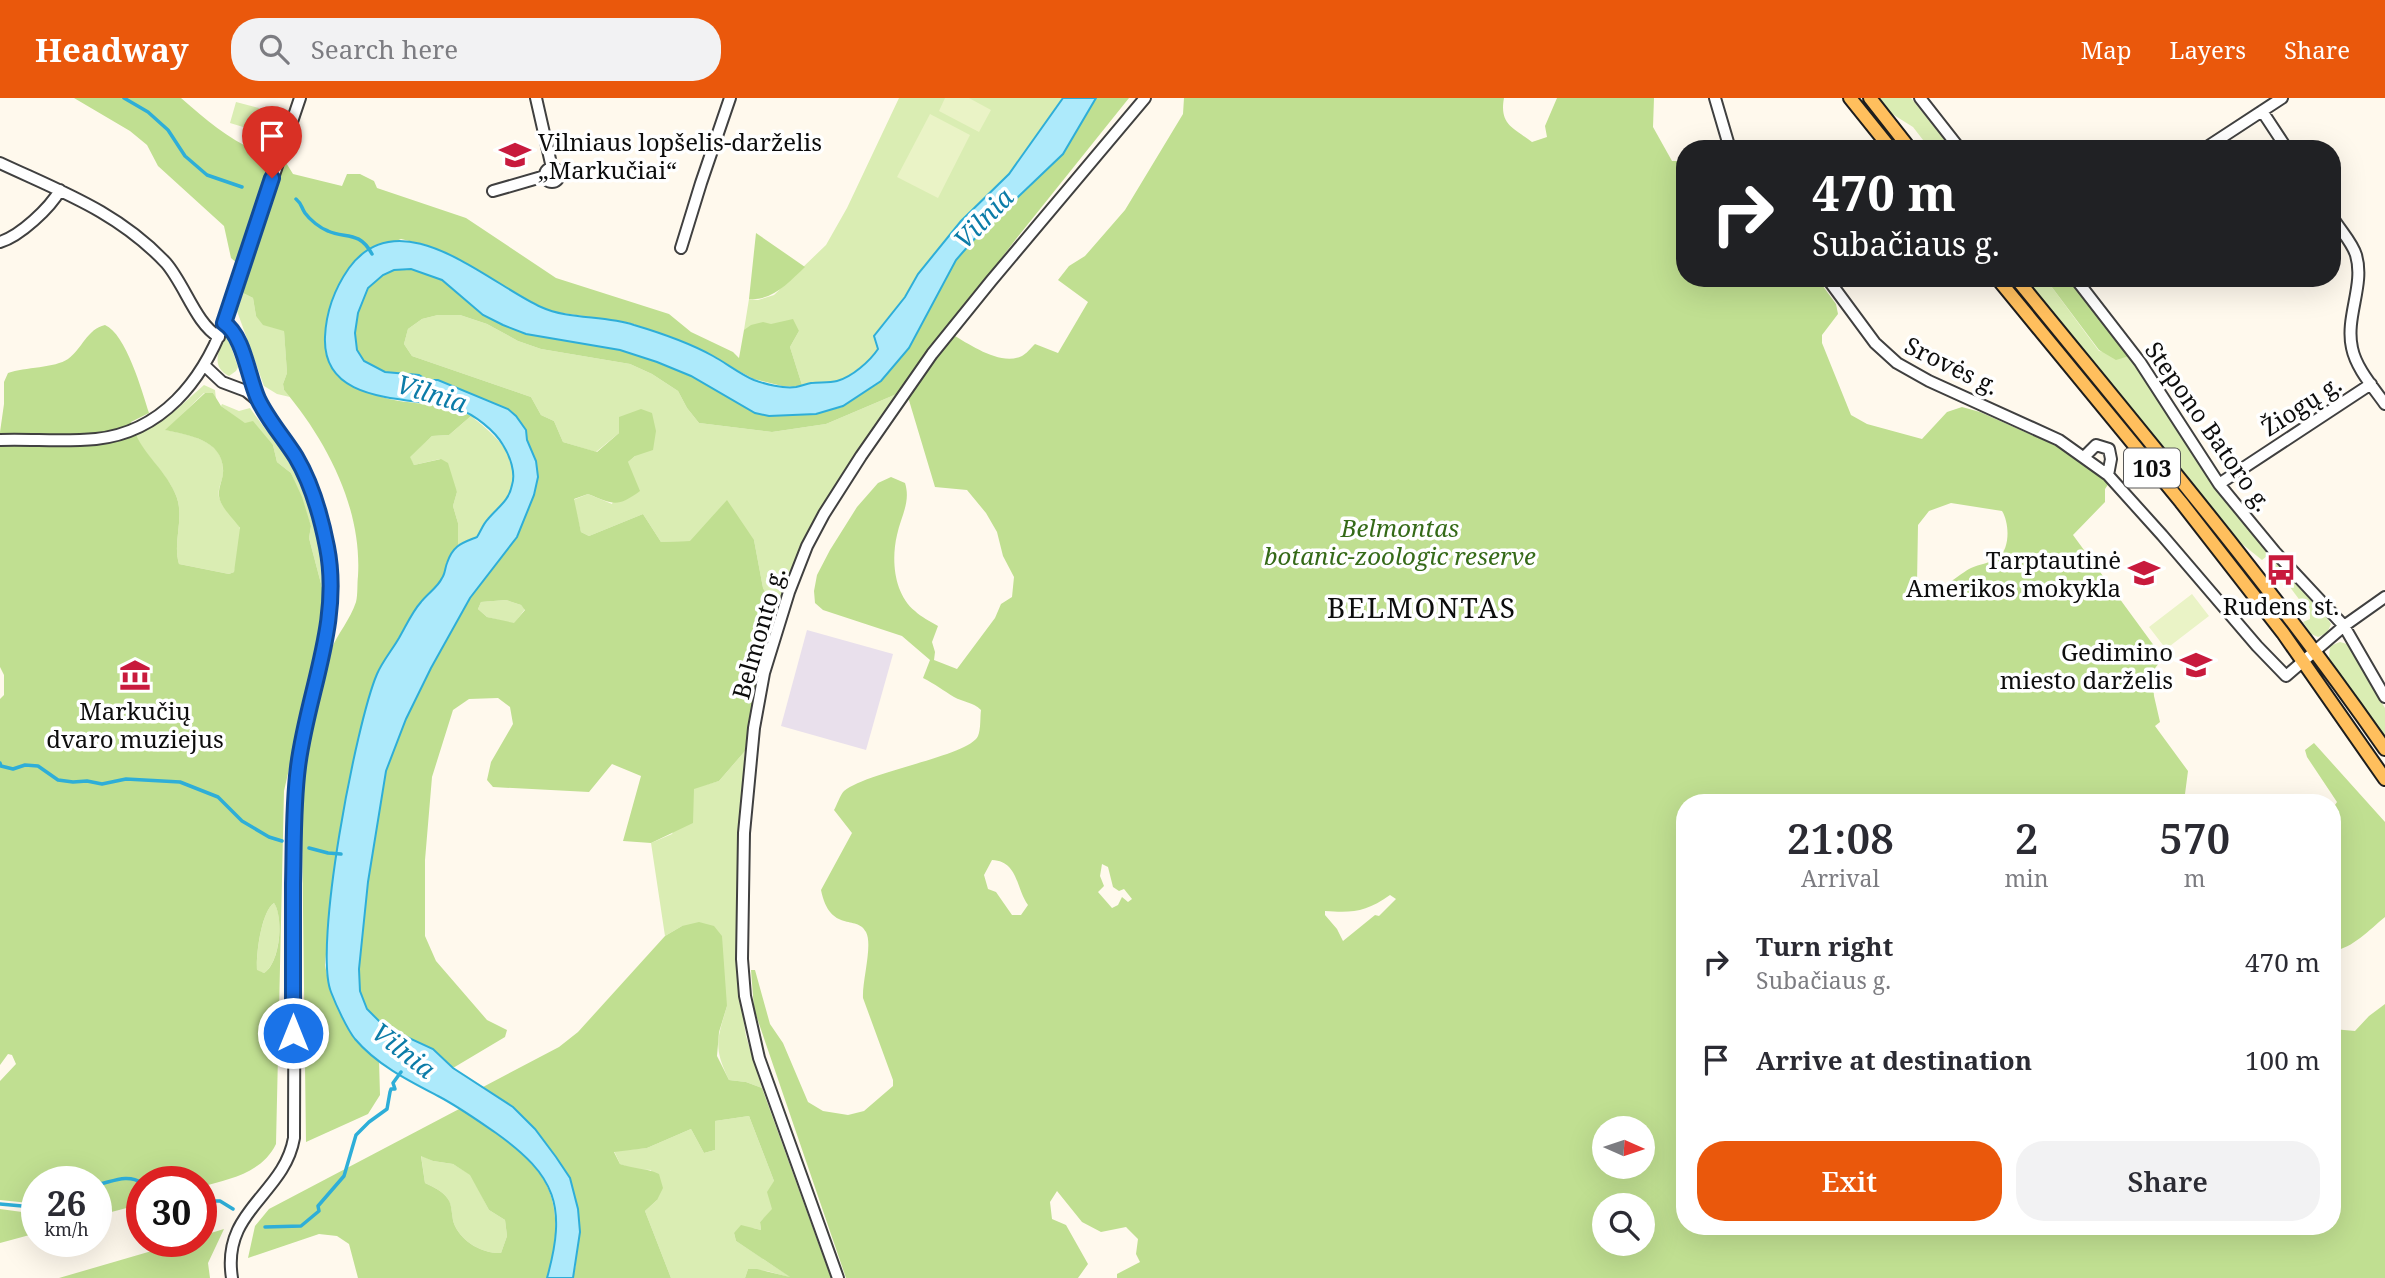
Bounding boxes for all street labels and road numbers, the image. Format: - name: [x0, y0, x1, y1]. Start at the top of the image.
- street label: Srovės g.: [1899, 328, 2005, 402]
- street label: Stepono Batoro g.: [2138, 334, 2280, 518]
- street label: Žiogų g.: [2255, 367, 2347, 443]
- road number: 103: [2124, 448, 2180, 488]
- street label: Belmonto g.: [723, 563, 793, 703]

